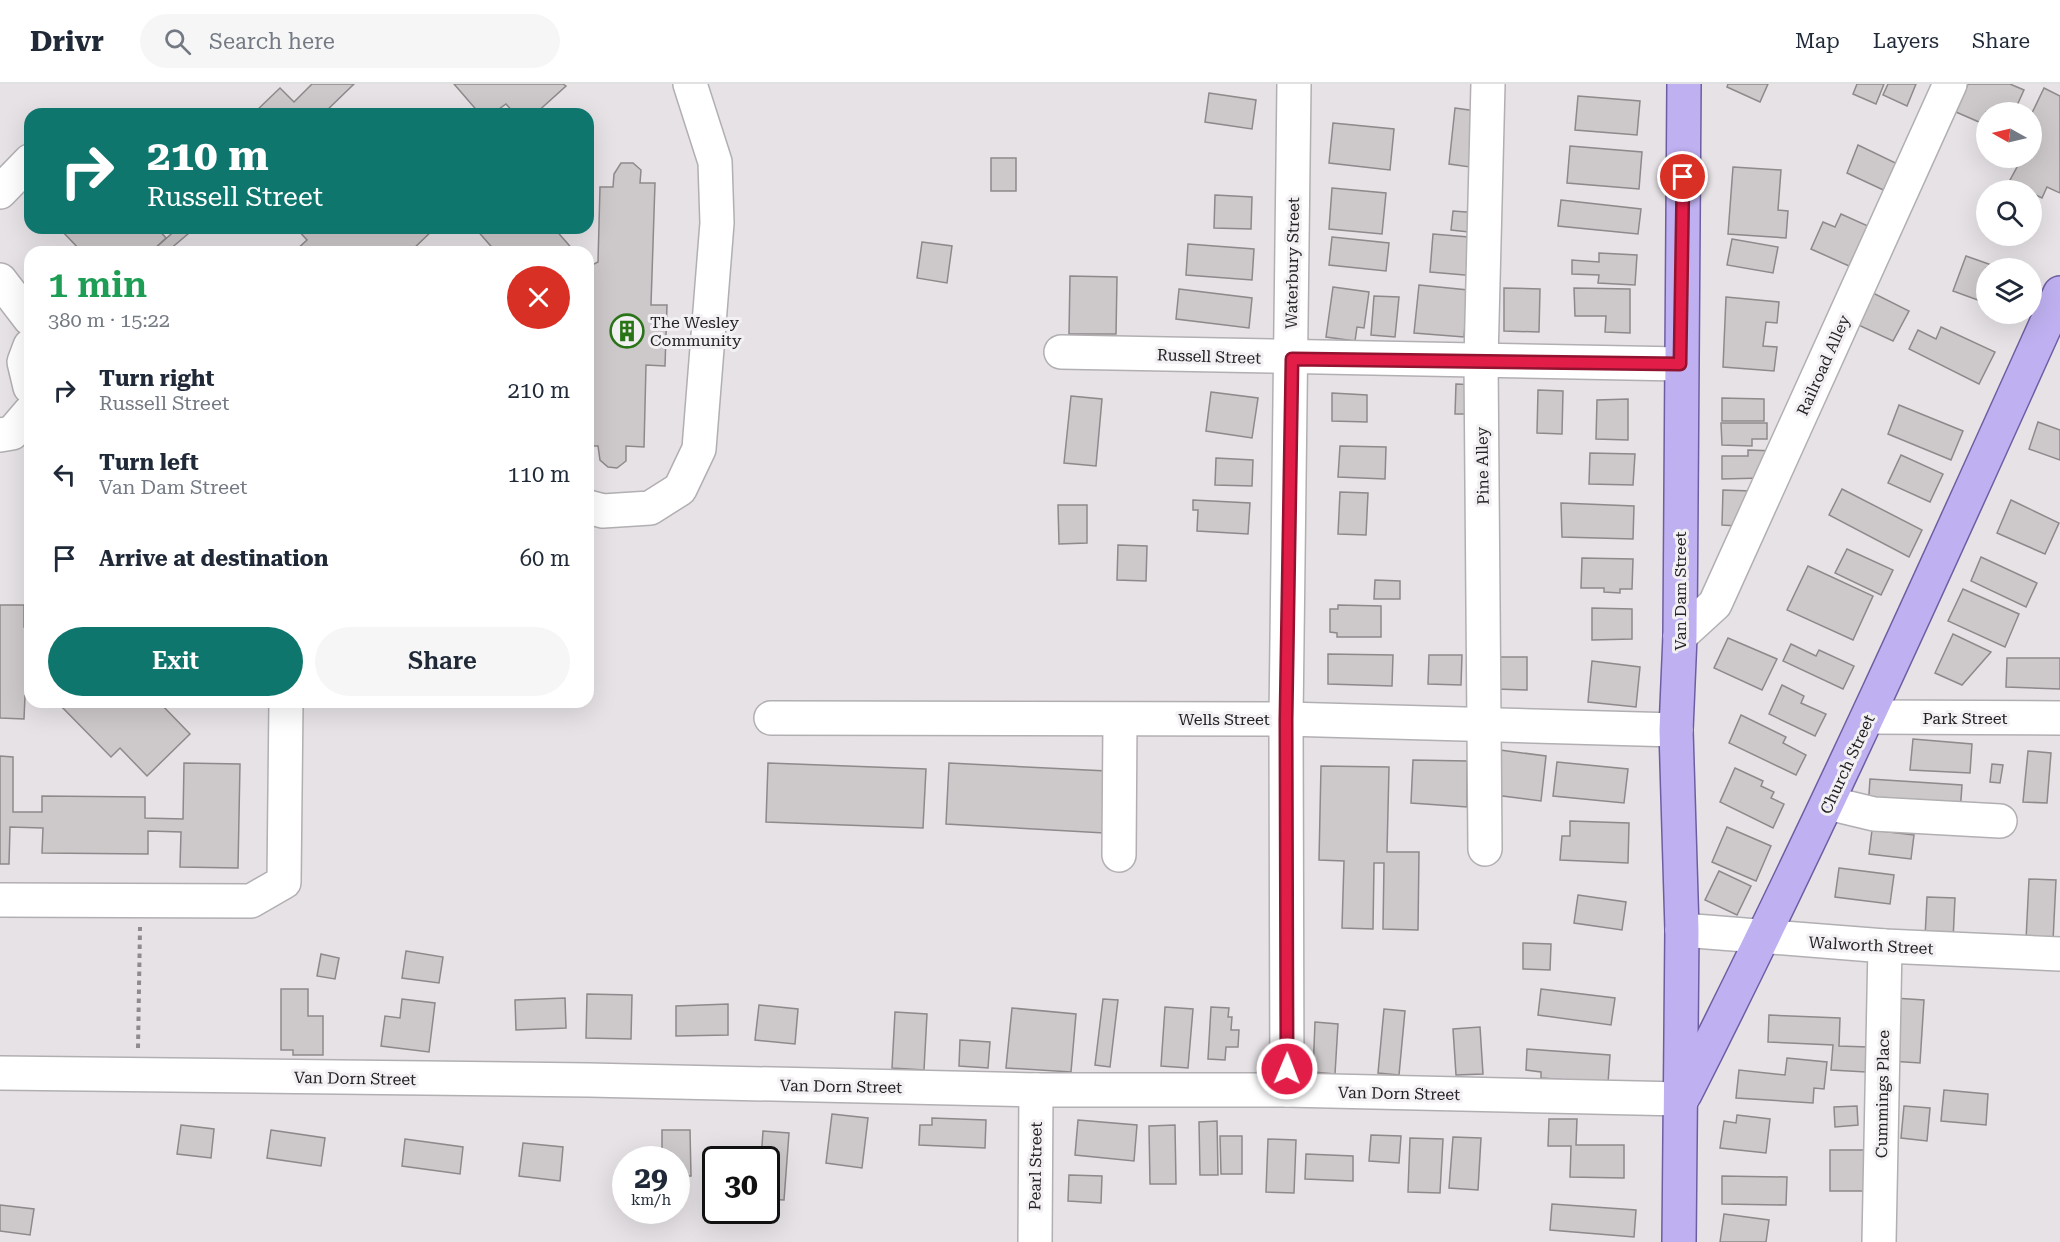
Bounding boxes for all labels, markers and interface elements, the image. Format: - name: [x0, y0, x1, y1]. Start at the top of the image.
- search box: [140, 14, 560, 68]
- text: Drivr: [30, 25, 104, 58]
- icon: search: [161, 25, 194, 58]
- text: Search here: [209, 29, 335, 54]
- text: Map: [1795, 29, 1840, 53]
- text: Layers: [1873, 29, 1939, 53]
- text: Share: [1972, 29, 2030, 53]
- north arrow: [1976, 102, 2042, 168]
- map controls: [1976, 102, 2042, 324]
- text: 210 m: [147, 131, 269, 180]
- icon: right: [48, 132, 126, 210]
- pin: [1657, 151, 1708, 202]
- icon: arrive: [1666, 160, 1699, 193]
- button: search: [1976, 180, 2042, 246]
- text: Russell Street: [147, 181, 323, 213]
- street label: Waterbury Street: [1282, 197, 1303, 329]
- button: layers: [1976, 258, 2042, 324]
- text: 1 min: [48, 264, 147, 306]
- button: close: [507, 266, 570, 329]
- text: 380 m · 15:22: [48, 308, 170, 332]
- street label: Railroad Alley: [1793, 312, 1854, 418]
- building icon: The Wesley Community: [609, 313, 645, 349]
- place label: The Wesley Community: [650, 313, 742, 350]
- street label: Russell Street: [1157, 345, 1261, 368]
- text: Turn right: [99, 366, 214, 391]
- icon: right: [48, 374, 81, 407]
- text: 210 m: [507, 378, 570, 403]
- text: Russell Street: [99, 391, 229, 415]
- street label: Pine Alley: [1472, 426, 1493, 505]
- text: Turn left: [99, 450, 199, 475]
- icon: left: [48, 458, 81, 491]
- text: 110 m: [507, 462, 570, 487]
- text: Van Dam Street: [99, 475, 247, 499]
- street label: Van Dam Street: [1671, 532, 1690, 650]
- icon: arrive: [48, 542, 81, 575]
- text: Arrive at destination: [99, 546, 328, 571]
- text: 60 m: [520, 546, 570, 571]
- button: Exit: [48, 627, 303, 696]
- button: Share: [315, 627, 570, 696]
- street label: Park Street: [1922, 709, 2008, 728]
- street label: Wells Street: [1178, 710, 1270, 729]
- street label: Church Street: [1816, 712, 1879, 817]
- street label: Walworth Street: [1808, 933, 1934, 958]
- street label: Cummings Place: [1872, 1030, 1893, 1158]
- position arrow: [1255, 1037, 1319, 1101]
- street label: Van Dorn Street: [294, 1068, 416, 1089]
- street label: Van Dorn Street: [780, 1076, 902, 1097]
- street label: Van Dorn Street: [1338, 1083, 1460, 1104]
- street label: Pearl Street: [1025, 1121, 1046, 1211]
- speed limit sign: 30: [702, 1146, 780, 1224]
- text: 29: [634, 1160, 668, 1195]
- text: km/h: [631, 1191, 671, 1209]

